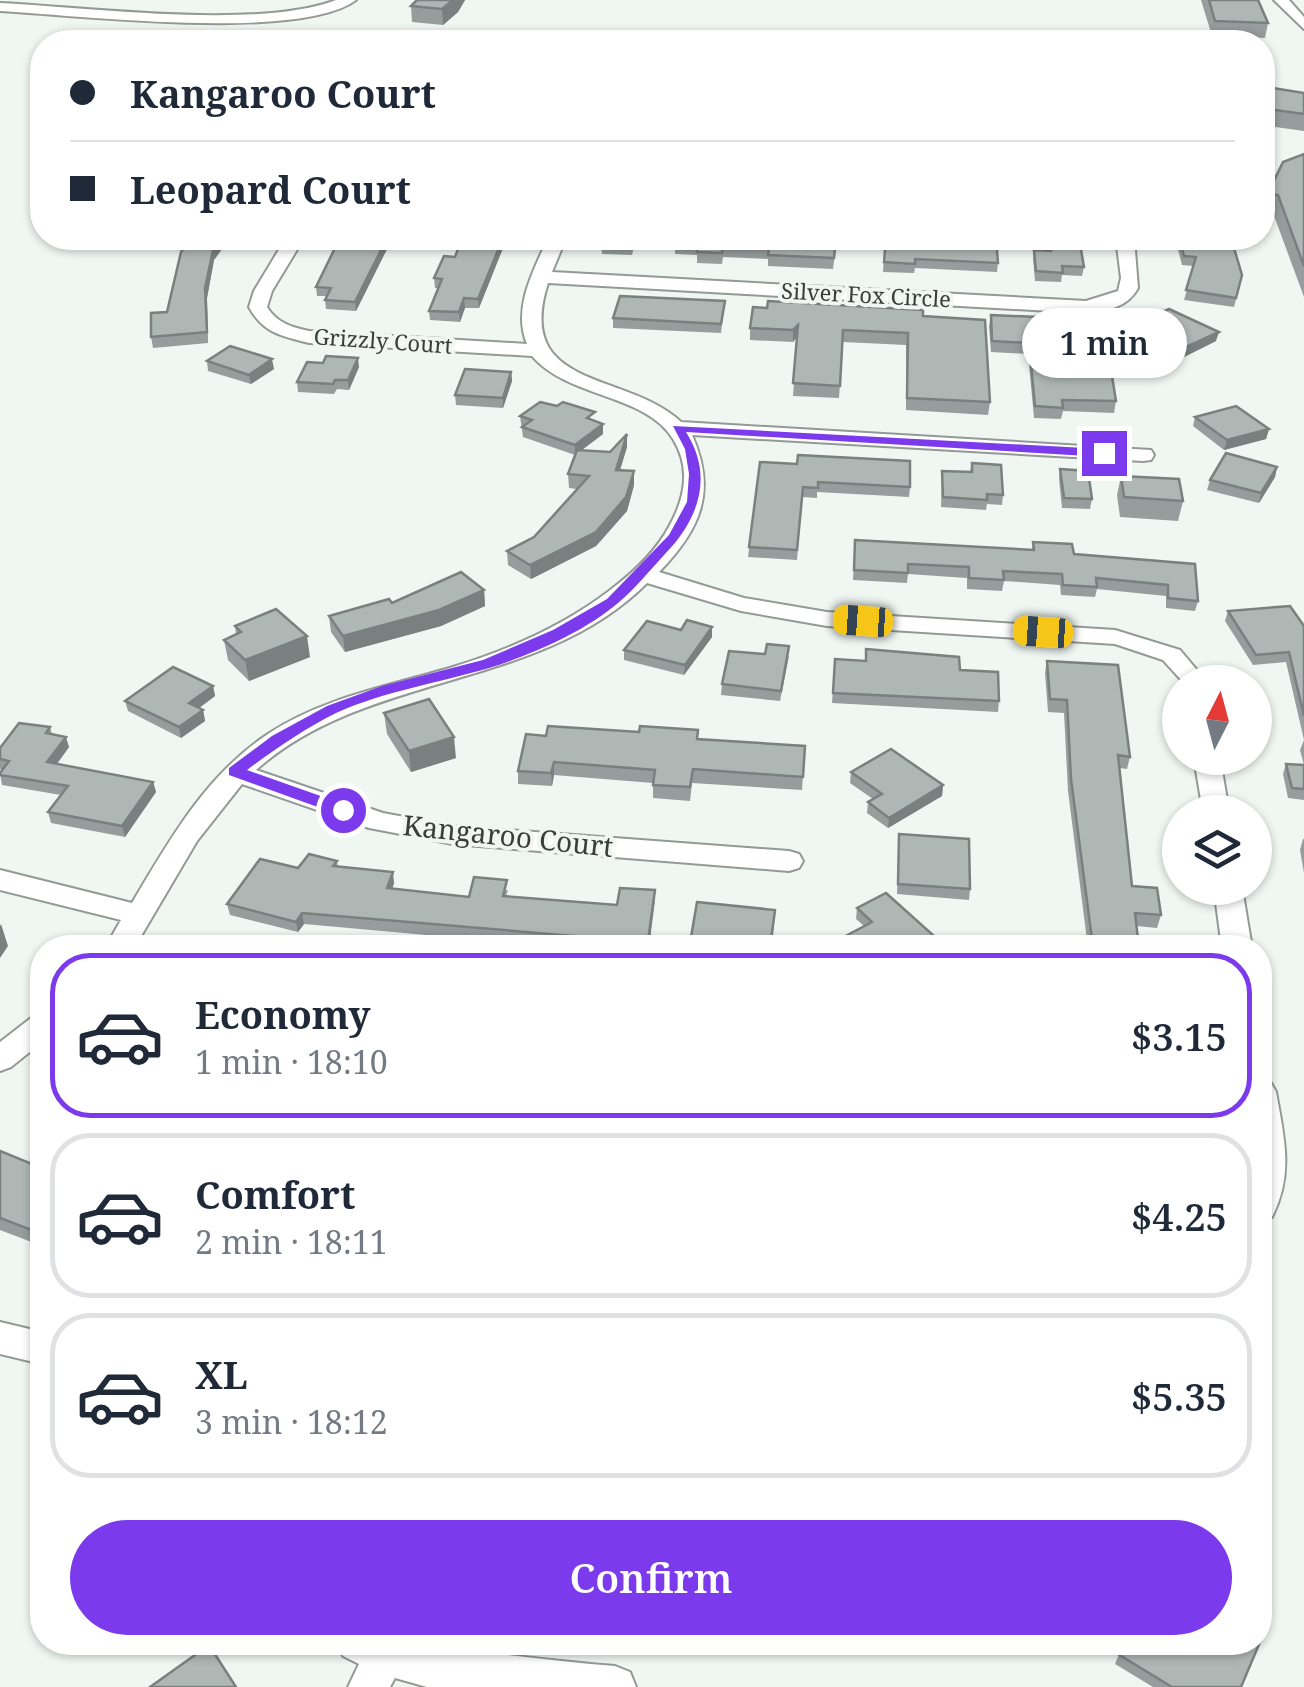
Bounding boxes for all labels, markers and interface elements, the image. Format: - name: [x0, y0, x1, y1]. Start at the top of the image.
- text: Kangaroo Court: [130, 67, 436, 119]
- text: Leopard Court: [130, 163, 411, 215]
- street label: Silver Fox Circle: [780, 275, 952, 313]
- callout: 1 min: [1022, 308, 1186, 378]
- street label: Grizzly Court: [313, 320, 454, 360]
- text: 1 min: [1060, 321, 1149, 364]
- route end: [1082, 431, 1127, 476]
- car: [832, 604, 894, 638]
- car: [1012, 615, 1074, 649]
- north arrow: [1162, 665, 1272, 775]
- map controls: [1162, 665, 1272, 905]
- route start: [321, 788, 366, 833]
- button: layers: [1162, 795, 1272, 905]
- street label: Kangaroo Court: [401, 805, 615, 865]
- text: Economy: [195, 988, 371, 1040]
- icon: car: [75, 991, 165, 1081]
- text: $3.15: [1131, 1010, 1227, 1062]
- text: 1 min · 18:10: [195, 1040, 388, 1083]
- text: Comfort: [195, 1168, 355, 1220]
- icon: car: [75, 1171, 165, 1261]
- text: $4.25: [1131, 1190, 1227, 1242]
- text: 2 min · 18:11: [195, 1220, 388, 1263]
- text: XL: [195, 1348, 248, 1400]
- icon: car: [75, 1351, 165, 1441]
- text: $5.35: [1131, 1370, 1227, 1422]
- text: 3 min · 18:12: [195, 1400, 388, 1443]
- button: Confirm: [70, 1520, 1232, 1635]

